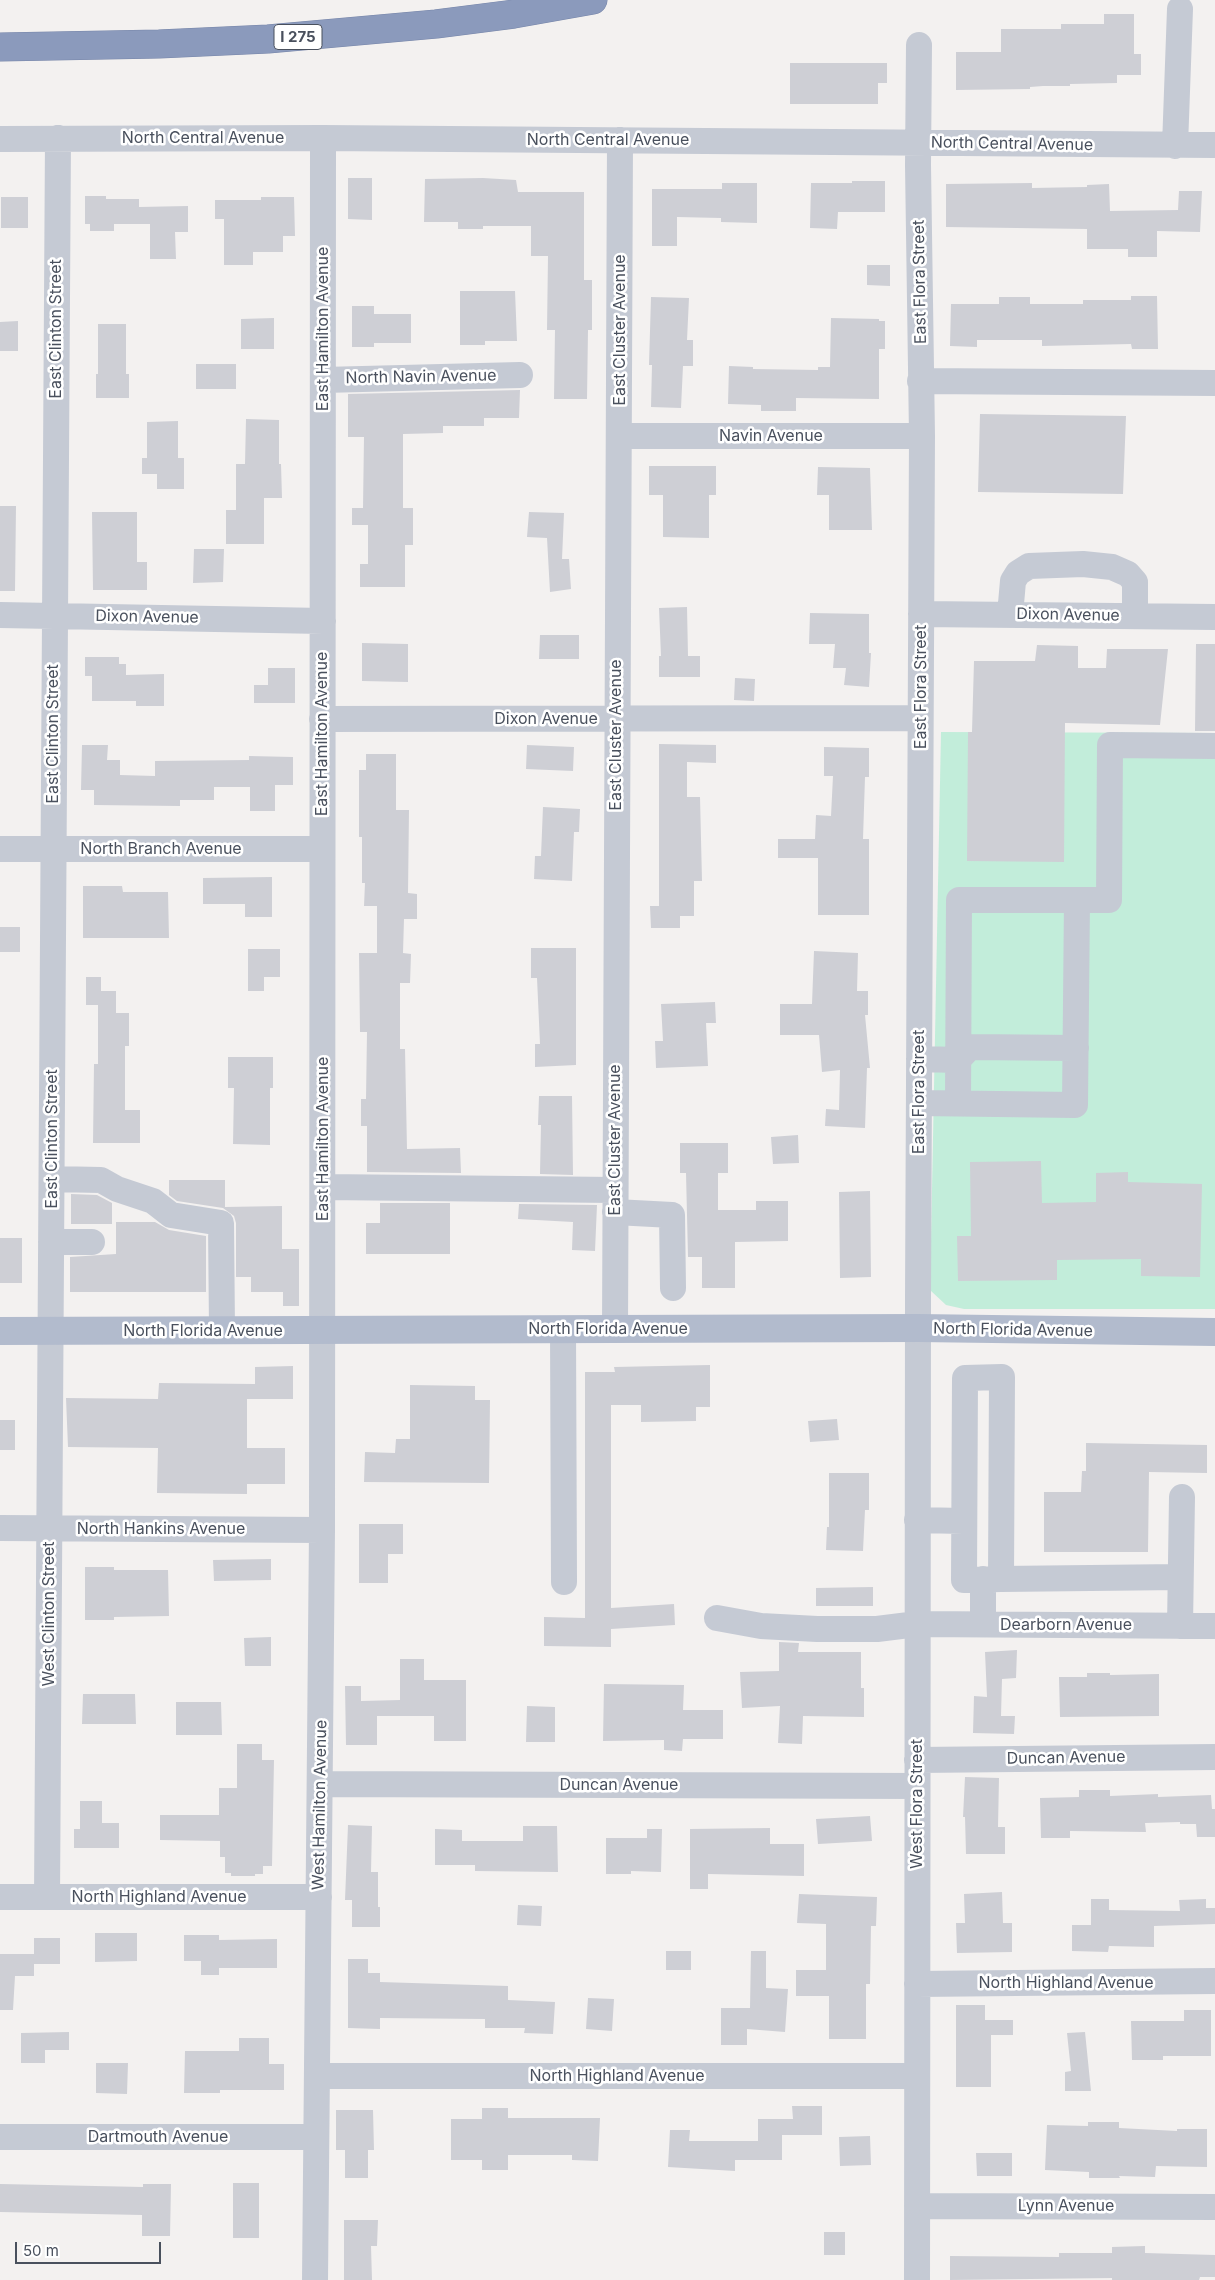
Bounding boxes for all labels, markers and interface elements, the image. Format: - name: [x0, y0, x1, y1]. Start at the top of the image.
- road number: I 275: [274, 24, 322, 50]
- street label: North Central Avenue: [122, 128, 284, 148]
- street label: North Central Avenue: [527, 130, 689, 150]
- street label: North Central Avenue: [931, 133, 1093, 155]
- street label: East Flora Street: [909, 220, 931, 344]
- street label: East Hamilton Avenue: [313, 247, 333, 411]
- street label: East Cluster Avenue: [610, 254, 630, 406]
- street label: East Clinton Street: [46, 259, 66, 399]
- street label: North Navin Avenue: [345, 366, 497, 388]
- street label: Navin Avenue: [719, 426, 823, 446]
- street label: Dixon Avenue: [1016, 604, 1120, 626]
- street label: Dixon Avenue: [95, 606, 199, 628]
- street label: East Flora Street: [911, 625, 931, 749]
- street label: East Hamilton Avenue: [312, 652, 332, 816]
- street label: East Cluster Avenue: [606, 659, 626, 811]
- street label: East Clinton Street: [43, 664, 63, 804]
- street label: Dixon Avenue: [494, 709, 598, 729]
- street label: North Branch Avenue: [80, 839, 242, 859]
- street label: East Flora Street: [909, 1030, 929, 1154]
- street label: East Hamilton Avenue: [313, 1057, 333, 1221]
- street label: East Cluster Avenue: [605, 1064, 625, 1216]
- street label: East Clinton Street: [42, 1069, 62, 1209]
- street label: North Florida Avenue: [528, 1319, 688, 1339]
- street label: North Florida Avenue: [933, 1319, 1093, 1341]
- street label: North Florida Avenue: [123, 1321, 283, 1341]
- street label: North Hankins Avenue: [77, 1519, 245, 1539]
- street label: West Clinton Street: [39, 1541, 59, 1687]
- street label: Dearborn Avenue: [1000, 1615, 1132, 1635]
- street label: West Hamilton Avenue: [309, 1720, 331, 1890]
- street label: West Flora Street: [907, 1739, 927, 1869]
- street label: Duncan Avenue: [1006, 1747, 1126, 1769]
- street label: Duncan Avenue: [560, 1775, 678, 1795]
- street label: North Highland Avenue: [72, 1887, 246, 1907]
- street label: North Highland Avenue: [979, 1973, 1153, 1993]
- street label: North Highland Avenue: [530, 2066, 704, 2086]
- street label: Dartmouth Avenue: [88, 2127, 228, 2147]
- street label: Lynn Avenue: [1018, 2196, 1114, 2216]
- scale bar: [18, 2232, 164, 2264]
- text: 50 m: [23, 2241, 59, 2260]

